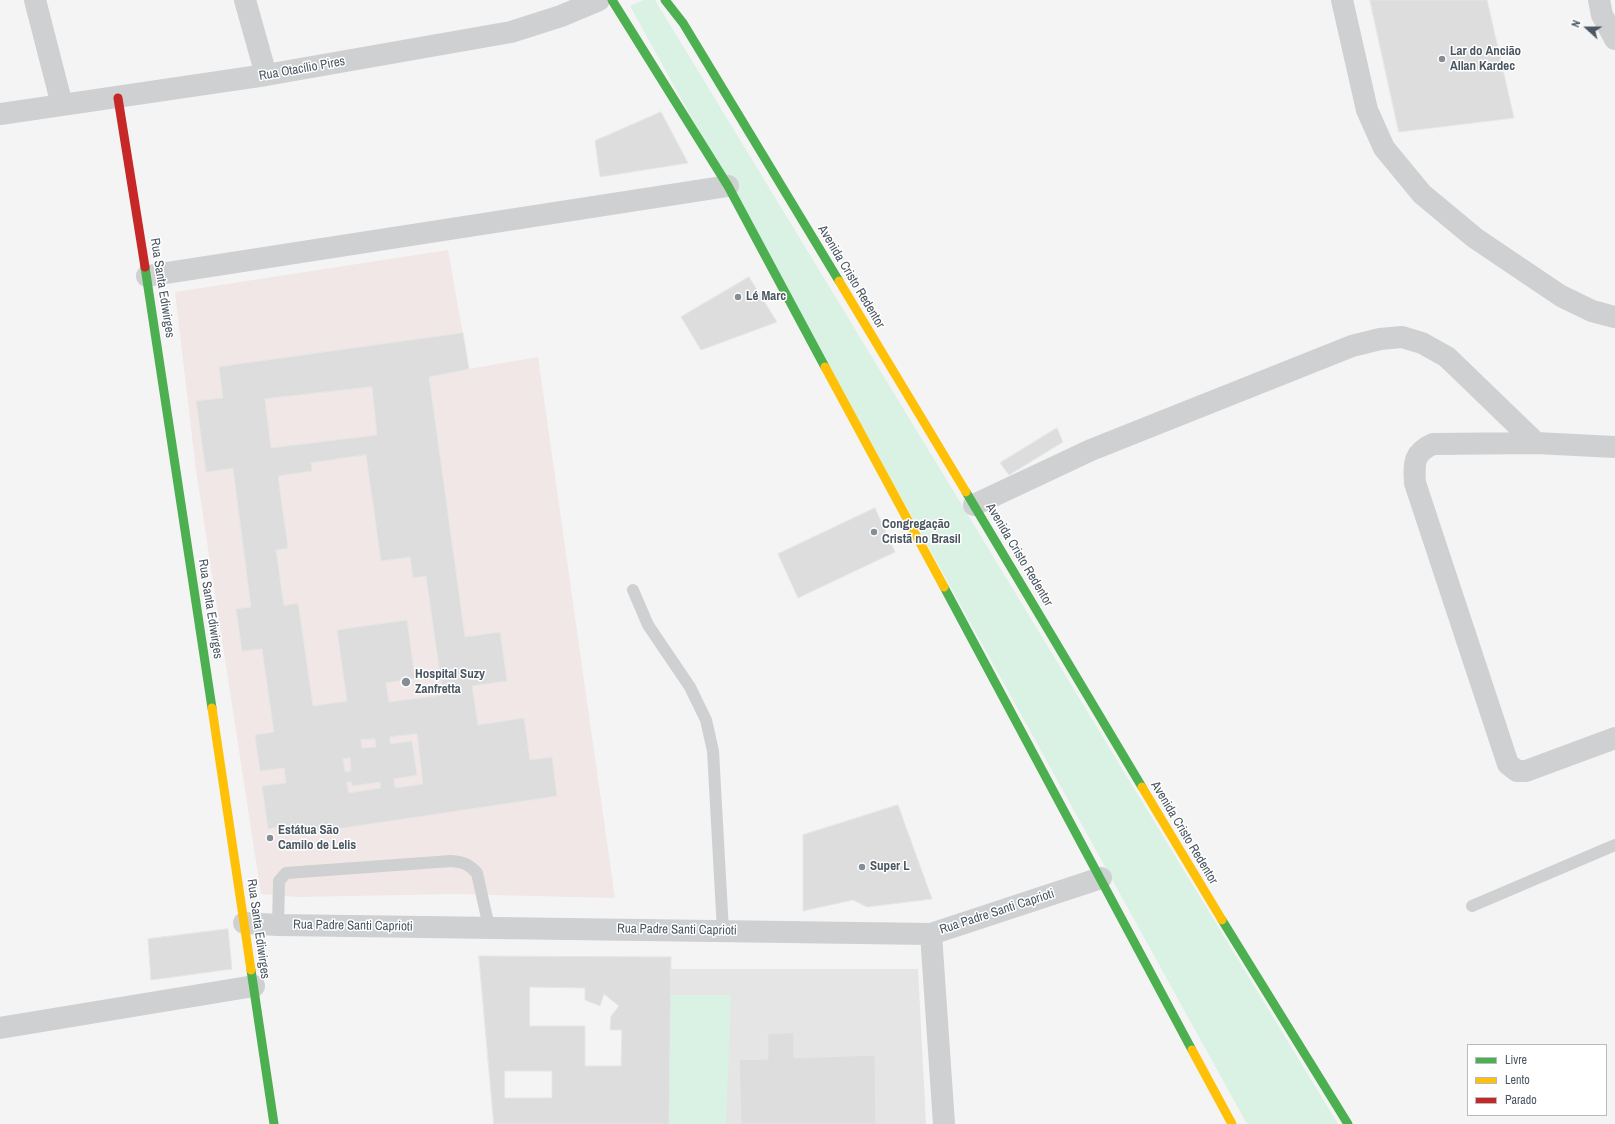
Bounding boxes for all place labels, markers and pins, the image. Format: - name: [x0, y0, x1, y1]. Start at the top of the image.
- place label: Lar do Ancião Allan Kardec: [1450, 44, 1521, 75]
- marker: Lar do Ancião Allan Kardec: [1437, 54, 1447, 64]
- place label: Lé Marc: [746, 289, 786, 305]
- marker: Lé Marc: [733, 292, 743, 302]
- place label: Congregação Cristã no Brasil: [882, 517, 961, 548]
- marker: Congregação Cristã no Brasil: [869, 527, 879, 537]
- place label: Hospital Suzy Zanfretta: [415, 667, 485, 698]
- marker: Hospital Suzy Zanfretta: [400, 676, 412, 688]
- place label: Estátua São Camilo de Lelis: [278, 823, 356, 854]
- marker: Estátua São Camilo de Lelis: [265, 833, 275, 843]
- place label: Super L: [870, 859, 910, 875]
- marker: Super L: [857, 862, 867, 872]

